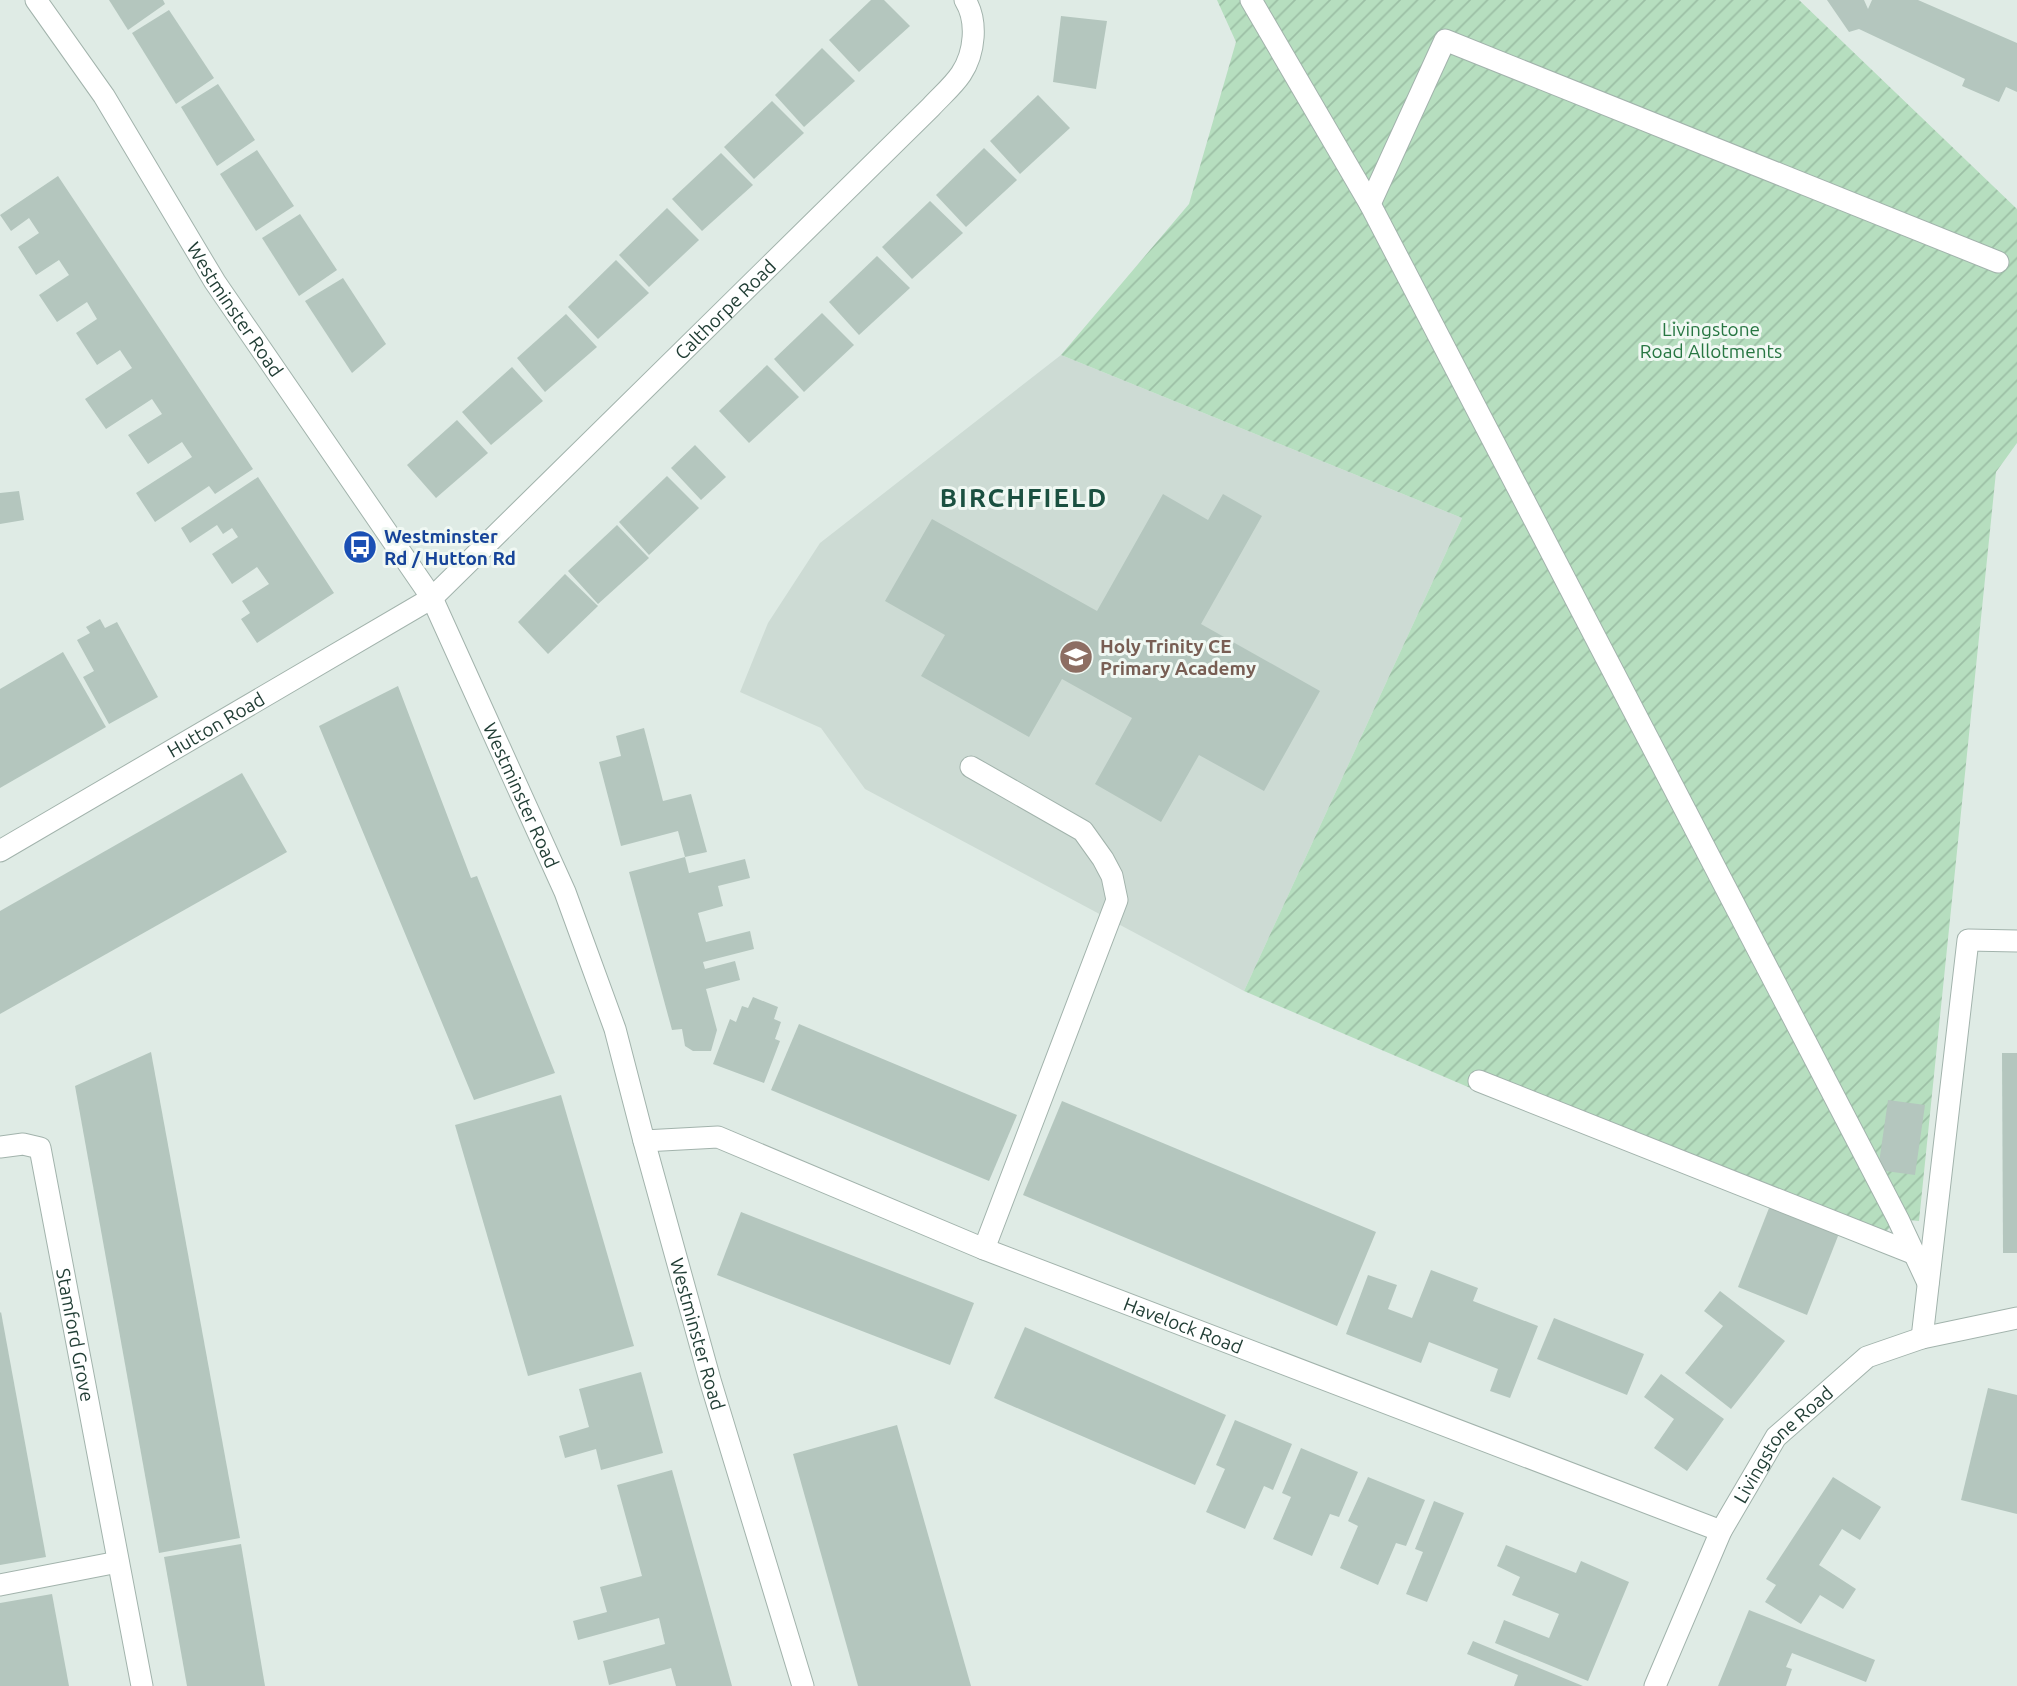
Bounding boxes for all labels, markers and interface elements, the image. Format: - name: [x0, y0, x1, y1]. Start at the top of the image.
- street label: Westminster Road: [183, 238, 288, 381]
- street label: Calthorpe Road: [670, 255, 780, 364]
- park label: Livingstone Road Allotments: [1640, 318, 1782, 362]
- district label: BIRCHFIELD: [940, 483, 1108, 512]
- place label: Westminster Rd / Hutton Rd: [384, 525, 516, 569]
- bus stop icon: Westminster Rd / Hutton Rd: [341, 528, 379, 566]
- place label: Holy Trinity CE Primary Academy: [1100, 635, 1256, 679]
- school or university icon: Holy Trinity CE Primary Academy: [1057, 638, 1095, 676]
- street label: Hutton Road: [163, 688, 268, 762]
- street label: Westminster Road: [479, 719, 564, 871]
- street label: Westminster Road: [666, 1255, 729, 1413]
- street label: Stamford Grove: [52, 1267, 99, 1403]
- street label: Havelock Road: [1121, 1293, 1246, 1358]
- street label: Livingstone Road: [1729, 1381, 1837, 1507]

